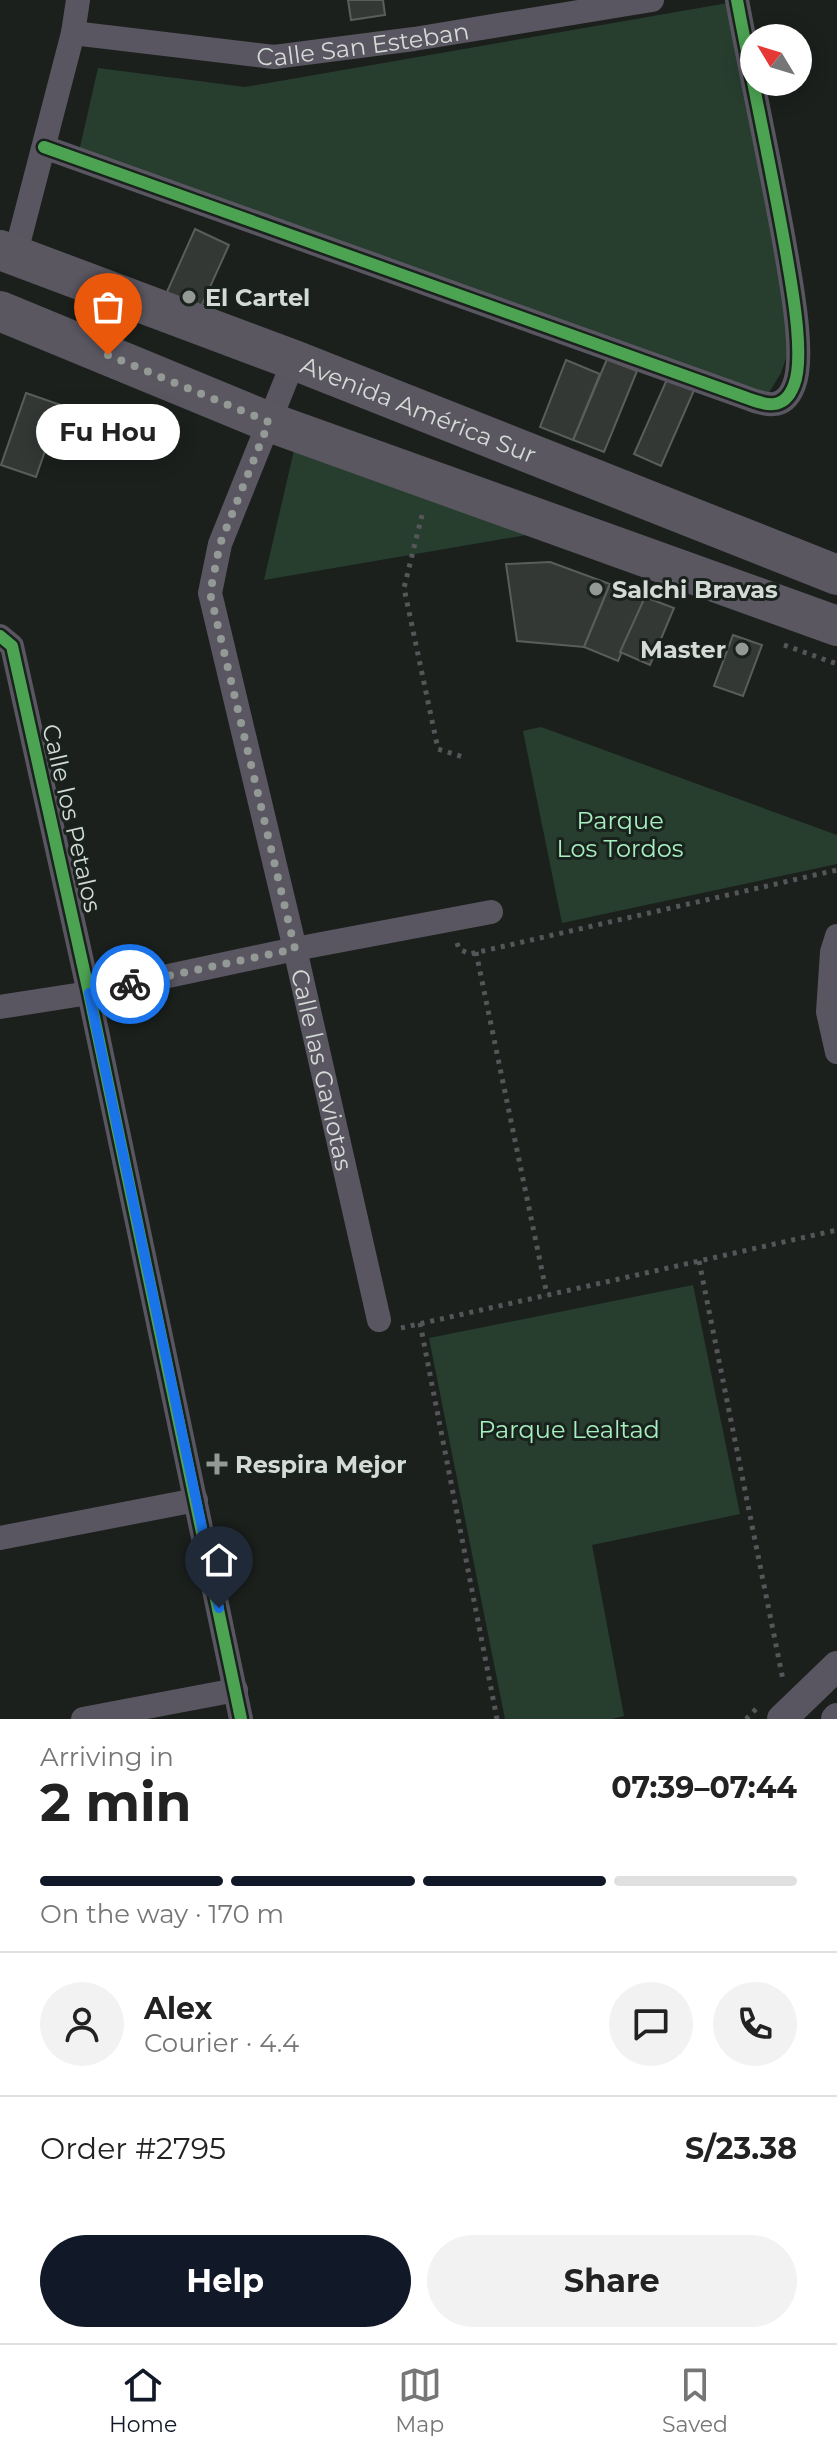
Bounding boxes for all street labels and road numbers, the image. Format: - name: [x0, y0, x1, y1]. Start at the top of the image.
- street label: Calle San Esteban: [255, 16, 471, 71]
- street label: Avenida América Sur: [297, 350, 541, 469]
- street label: Calle los Petalos: [36, 721, 108, 915]
- street label: Calle las Gaviotas: [285, 966, 359, 1173]

